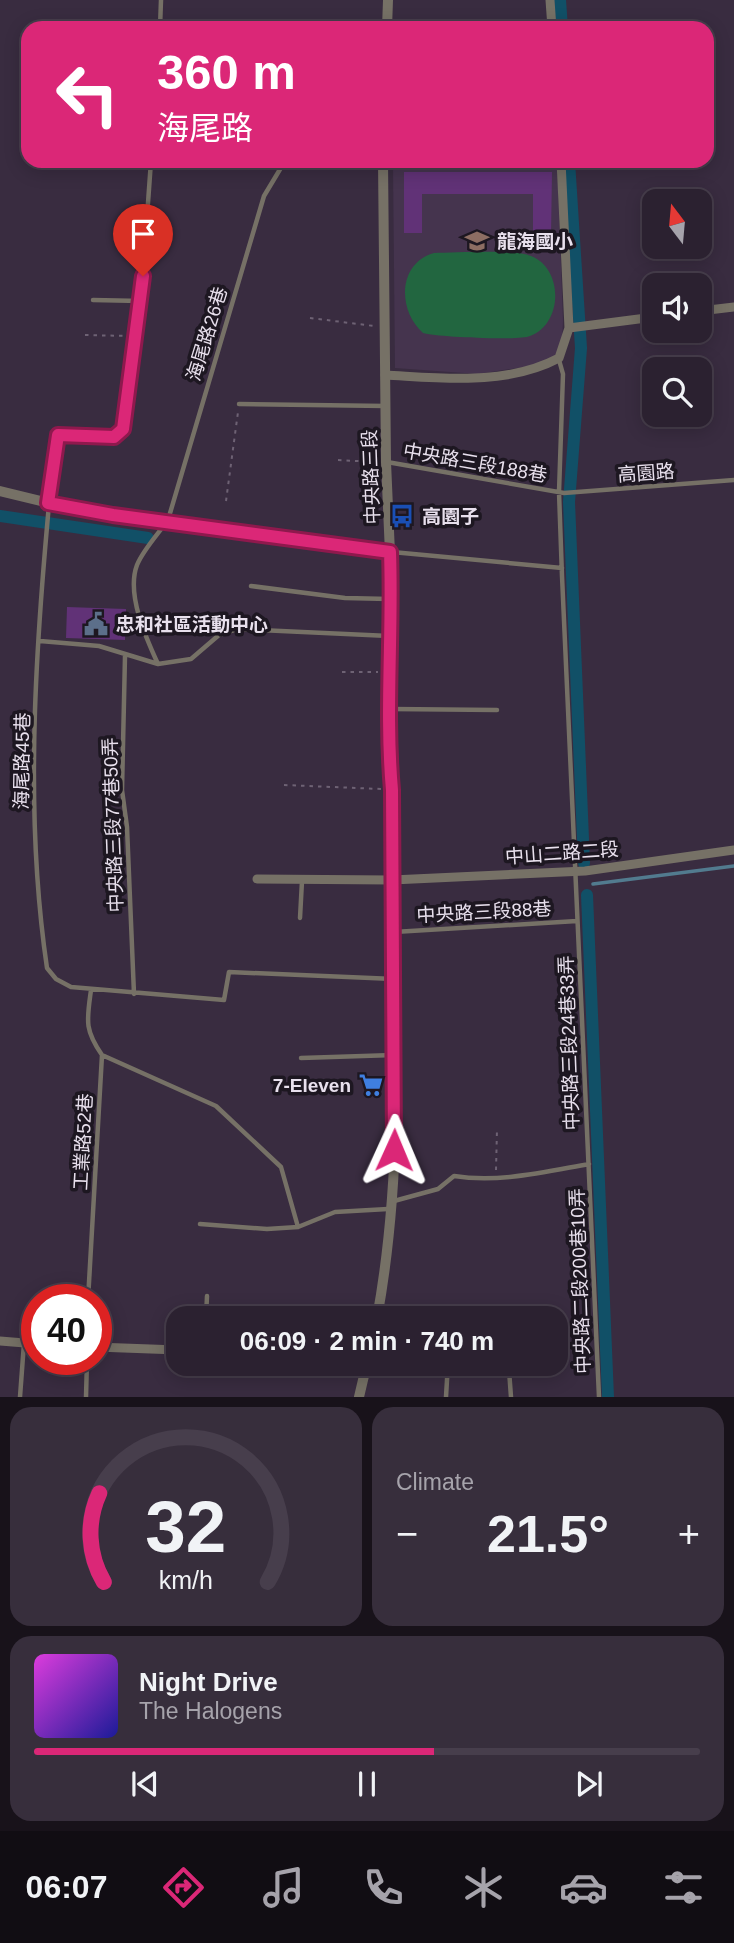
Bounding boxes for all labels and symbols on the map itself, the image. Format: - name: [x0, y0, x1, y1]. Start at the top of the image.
- north arrow: [642, 189, 712, 259]
- pin: [113, 204, 173, 276]
- school or university icon: 龍海國小: [463, 227, 491, 255]
- place label: 龍海國小: [497, 231, 573, 252]
- street label: 海尾路26巷: [183, 284, 231, 384]
- street label: 中央路三段: [359, 429, 383, 525]
- street label: 中央路三段188巷: [401, 440, 549, 486]
- street label: 高園路: [617, 461, 675, 485]
- bus stop icon: 高園子: [388, 502, 416, 530]
- place label: 高園子: [422, 506, 479, 527]
- public building icon: 忠和社區活動中心: [82, 610, 110, 638]
- place label: 忠和社區活動中心: [116, 614, 268, 635]
- street label: 海尾路45巷: [11, 712, 33, 810]
- street label: 中央路三段77巷50弄: [99, 737, 127, 913]
- street label: 中山二路二段: [504, 839, 620, 867]
- street label: 中央路三段88巷: [416, 898, 552, 926]
- street label: 中央路三段24巷33弄: [555, 955, 583, 1131]
- supermarket icon: 7-Eleven: [357, 1071, 385, 1099]
- place label: 7-Eleven: [273, 1075, 351, 1096]
- street label: 工業路52巷: [70, 1093, 96, 1191]
- position arrow: [357, 1113, 431, 1187]
- street label: 中央路二段200巷10弄: [566, 1188, 594, 1374]
- speed limit sign: 40: [21, 1284, 112, 1375]

